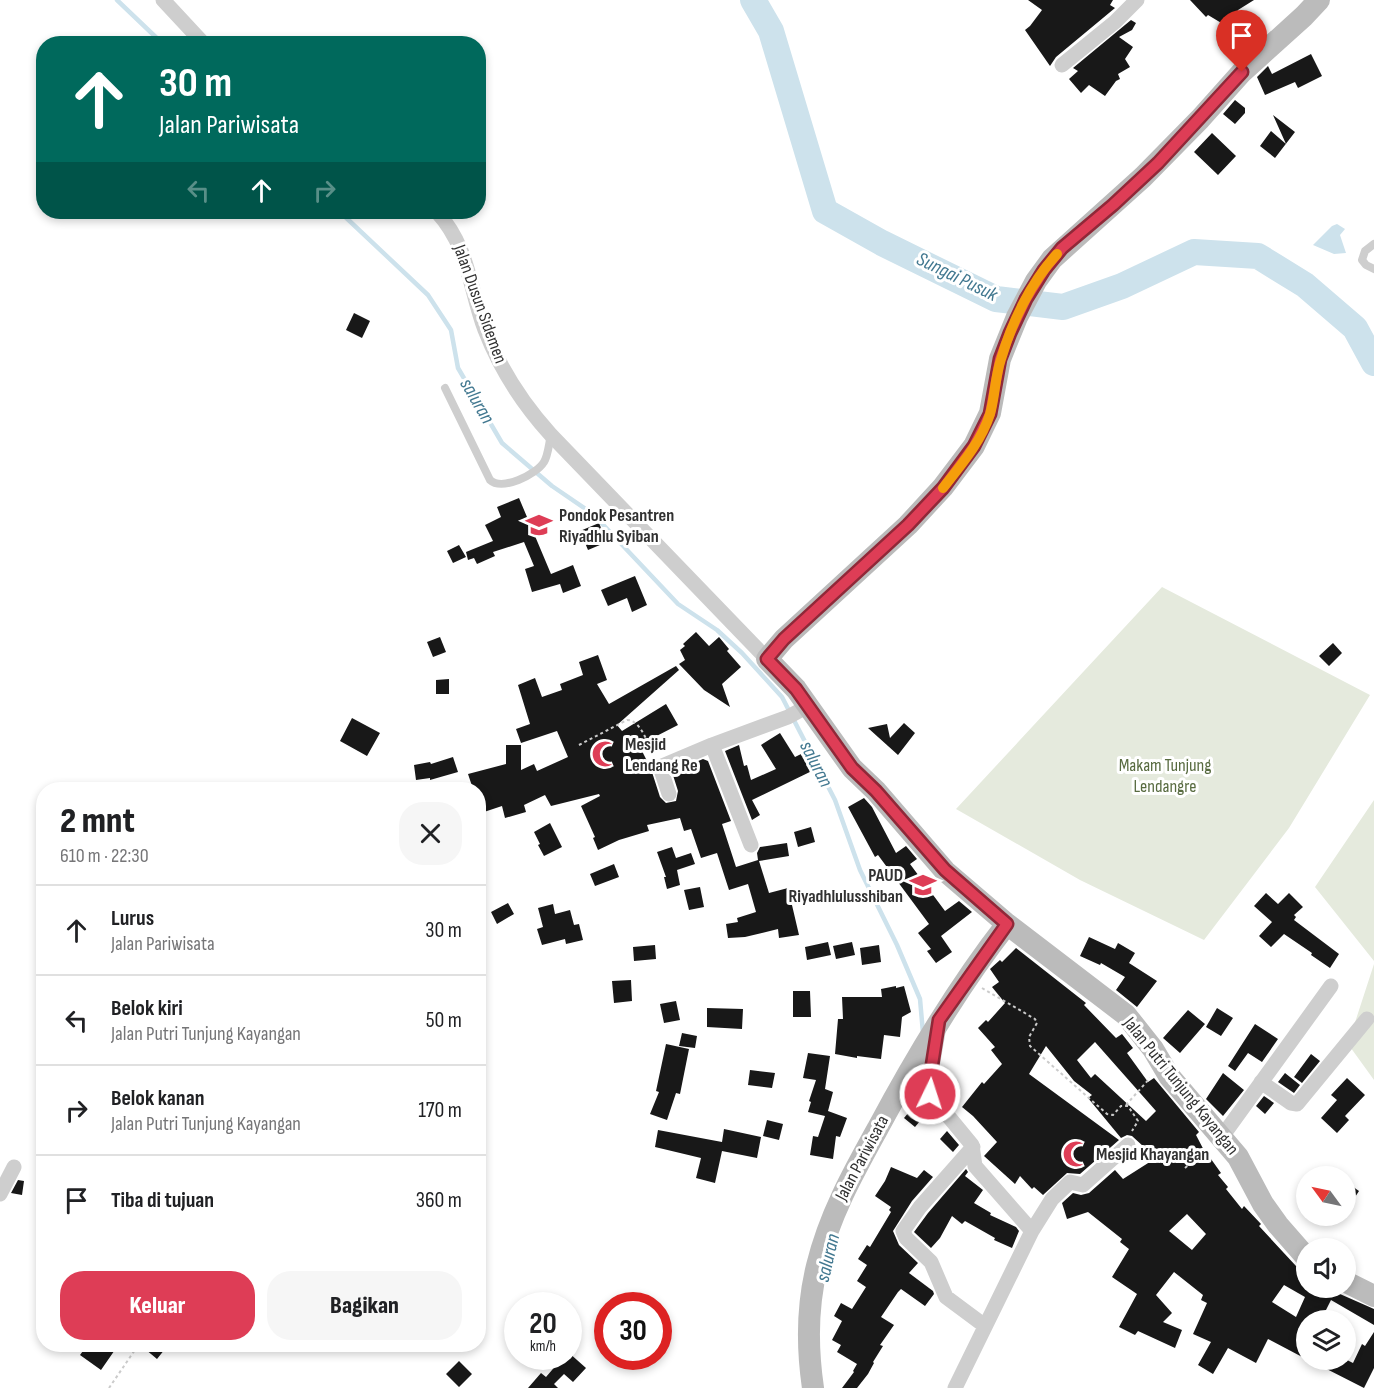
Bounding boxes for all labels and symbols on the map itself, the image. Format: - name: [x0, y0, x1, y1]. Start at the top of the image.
- pin: [1216, 10, 1267, 72]
- street label: Jalan Dusun Sidemen: [448, 241, 511, 366]
- water label: Sungai Pusuk: [913, 247, 1002, 307]
- water label: saluran: [454, 374, 500, 428]
- place label: Pondok Pesantren Riyadhlu Syiban: [559, 505, 674, 547]
- school or university icon: Pondok Pesantren Riyadhlu Syiban: [524, 510, 554, 540]
- place label: Mesjid Lendang Re: [625, 734, 698, 776]
- water label: saluran: [794, 737, 838, 791]
- mosque icon: Mesjid Lendang Re: [590, 739, 620, 769]
- park label: Makam Tunjung Lendangre: [1119, 755, 1211, 797]
- place label: PAUD Riyadhlulusshiban: [788, 865, 903, 907]
- school or university icon: PAUD Riyadhlulusshiban: [908, 870, 938, 900]
- street label: Jalan Putri Tunjung Kayangan: [1118, 1012, 1243, 1159]
- position arrow: [898, 1062, 962, 1126]
- street label: Jalan Pariwisata: [830, 1112, 893, 1205]
- mosque icon: Mesjid Khayangan: [1061, 1139, 1091, 1169]
- place label: Mesjid Khayangan: [1096, 1144, 1209, 1165]
- north arrow: [1296, 1166, 1356, 1226]
- water label: saluran: [811, 1232, 845, 1284]
- speed limit sign: 30: [594, 1292, 672, 1370]

